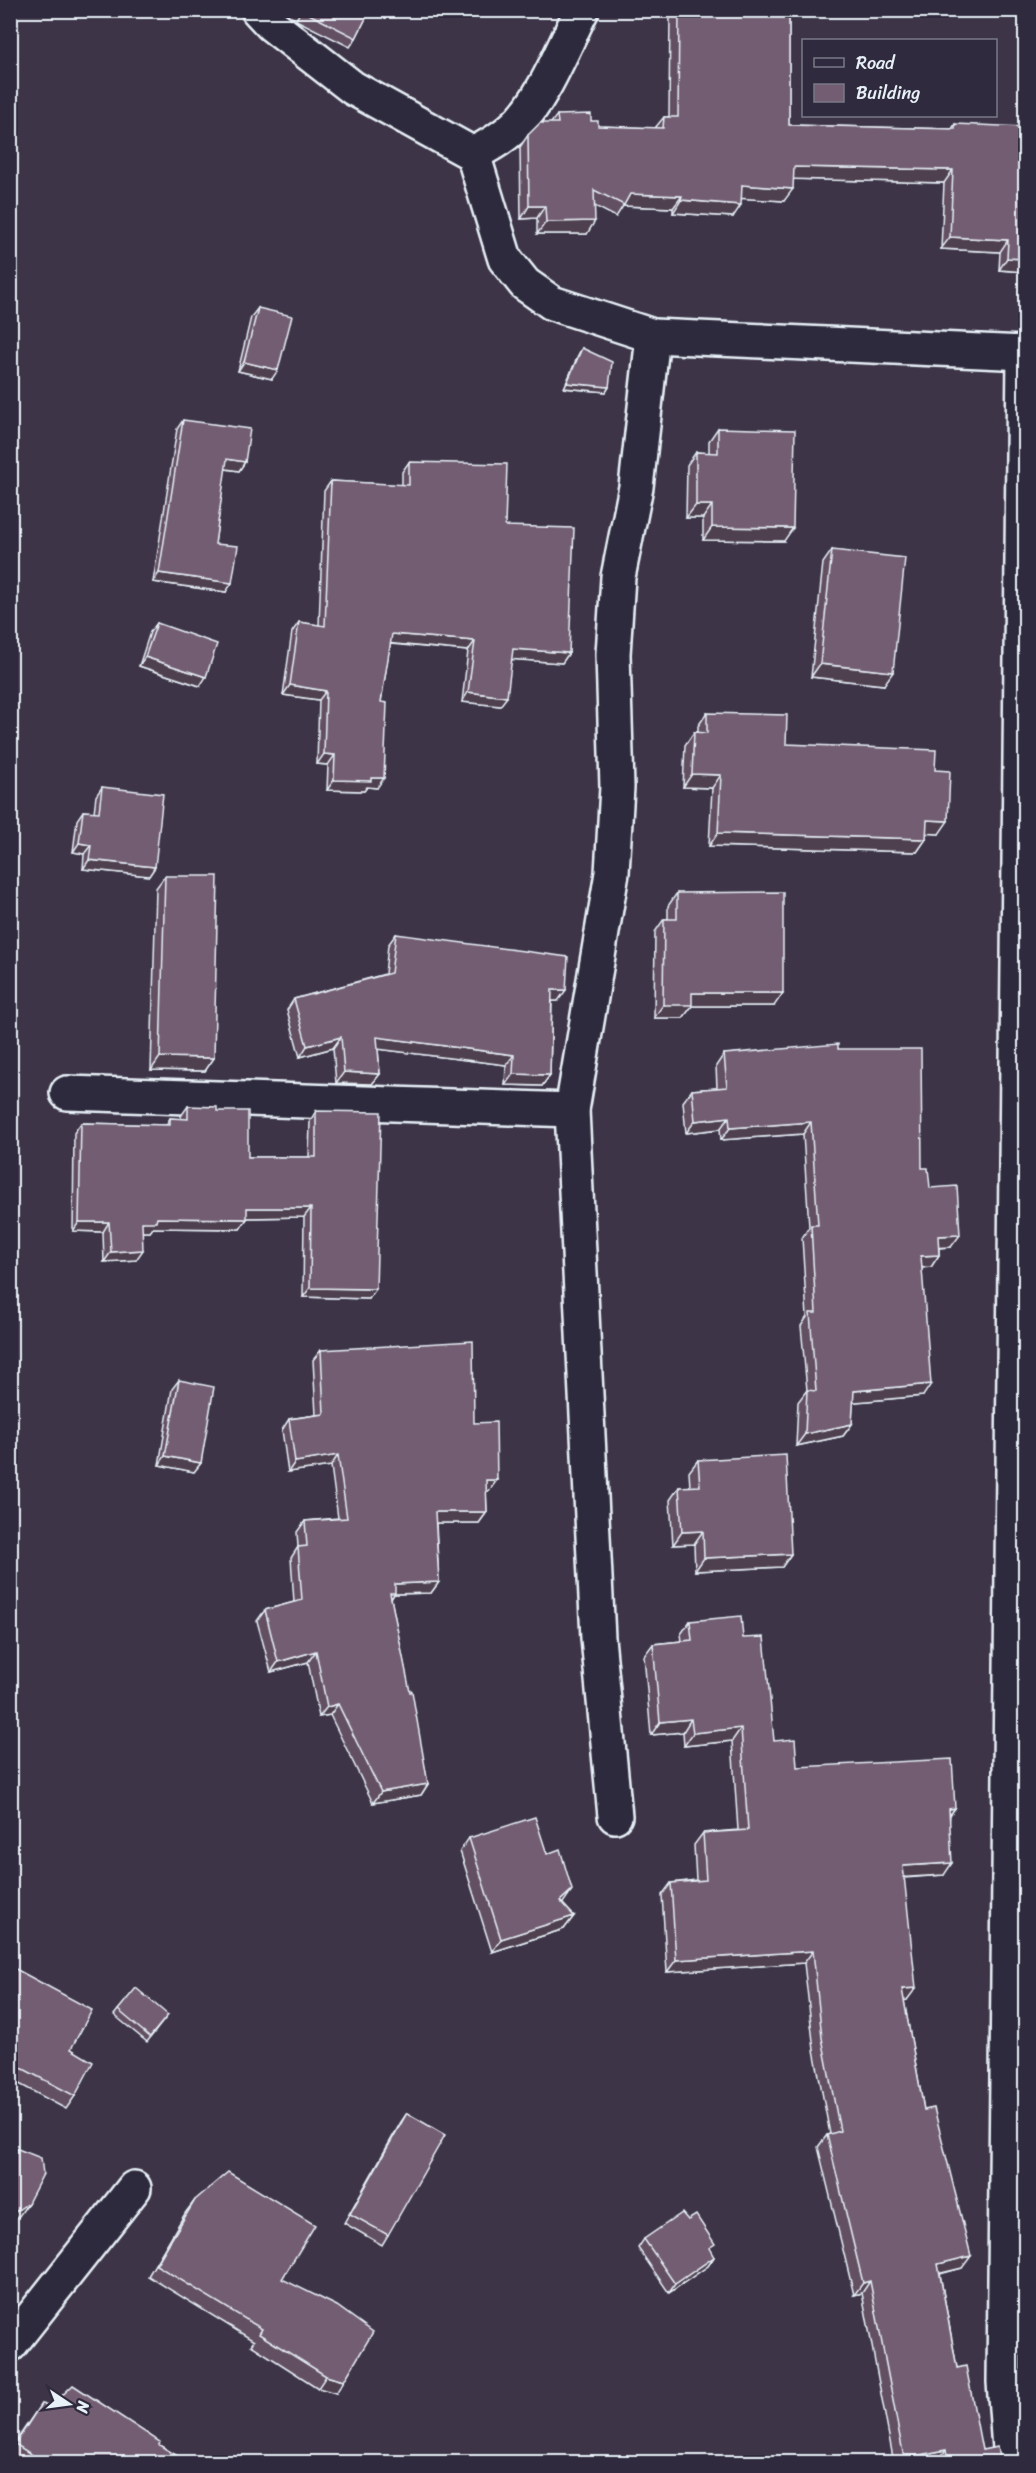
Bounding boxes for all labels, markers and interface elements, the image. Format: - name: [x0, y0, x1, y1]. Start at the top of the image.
- legend: [802, 39, 997, 117]
- text: Road: [856, 47, 896, 79]
- text: Building: [856, 77, 920, 109]
- north arrow: [39, 2374, 99, 2434]
- text: N: [68, 2398, 99, 2417]

